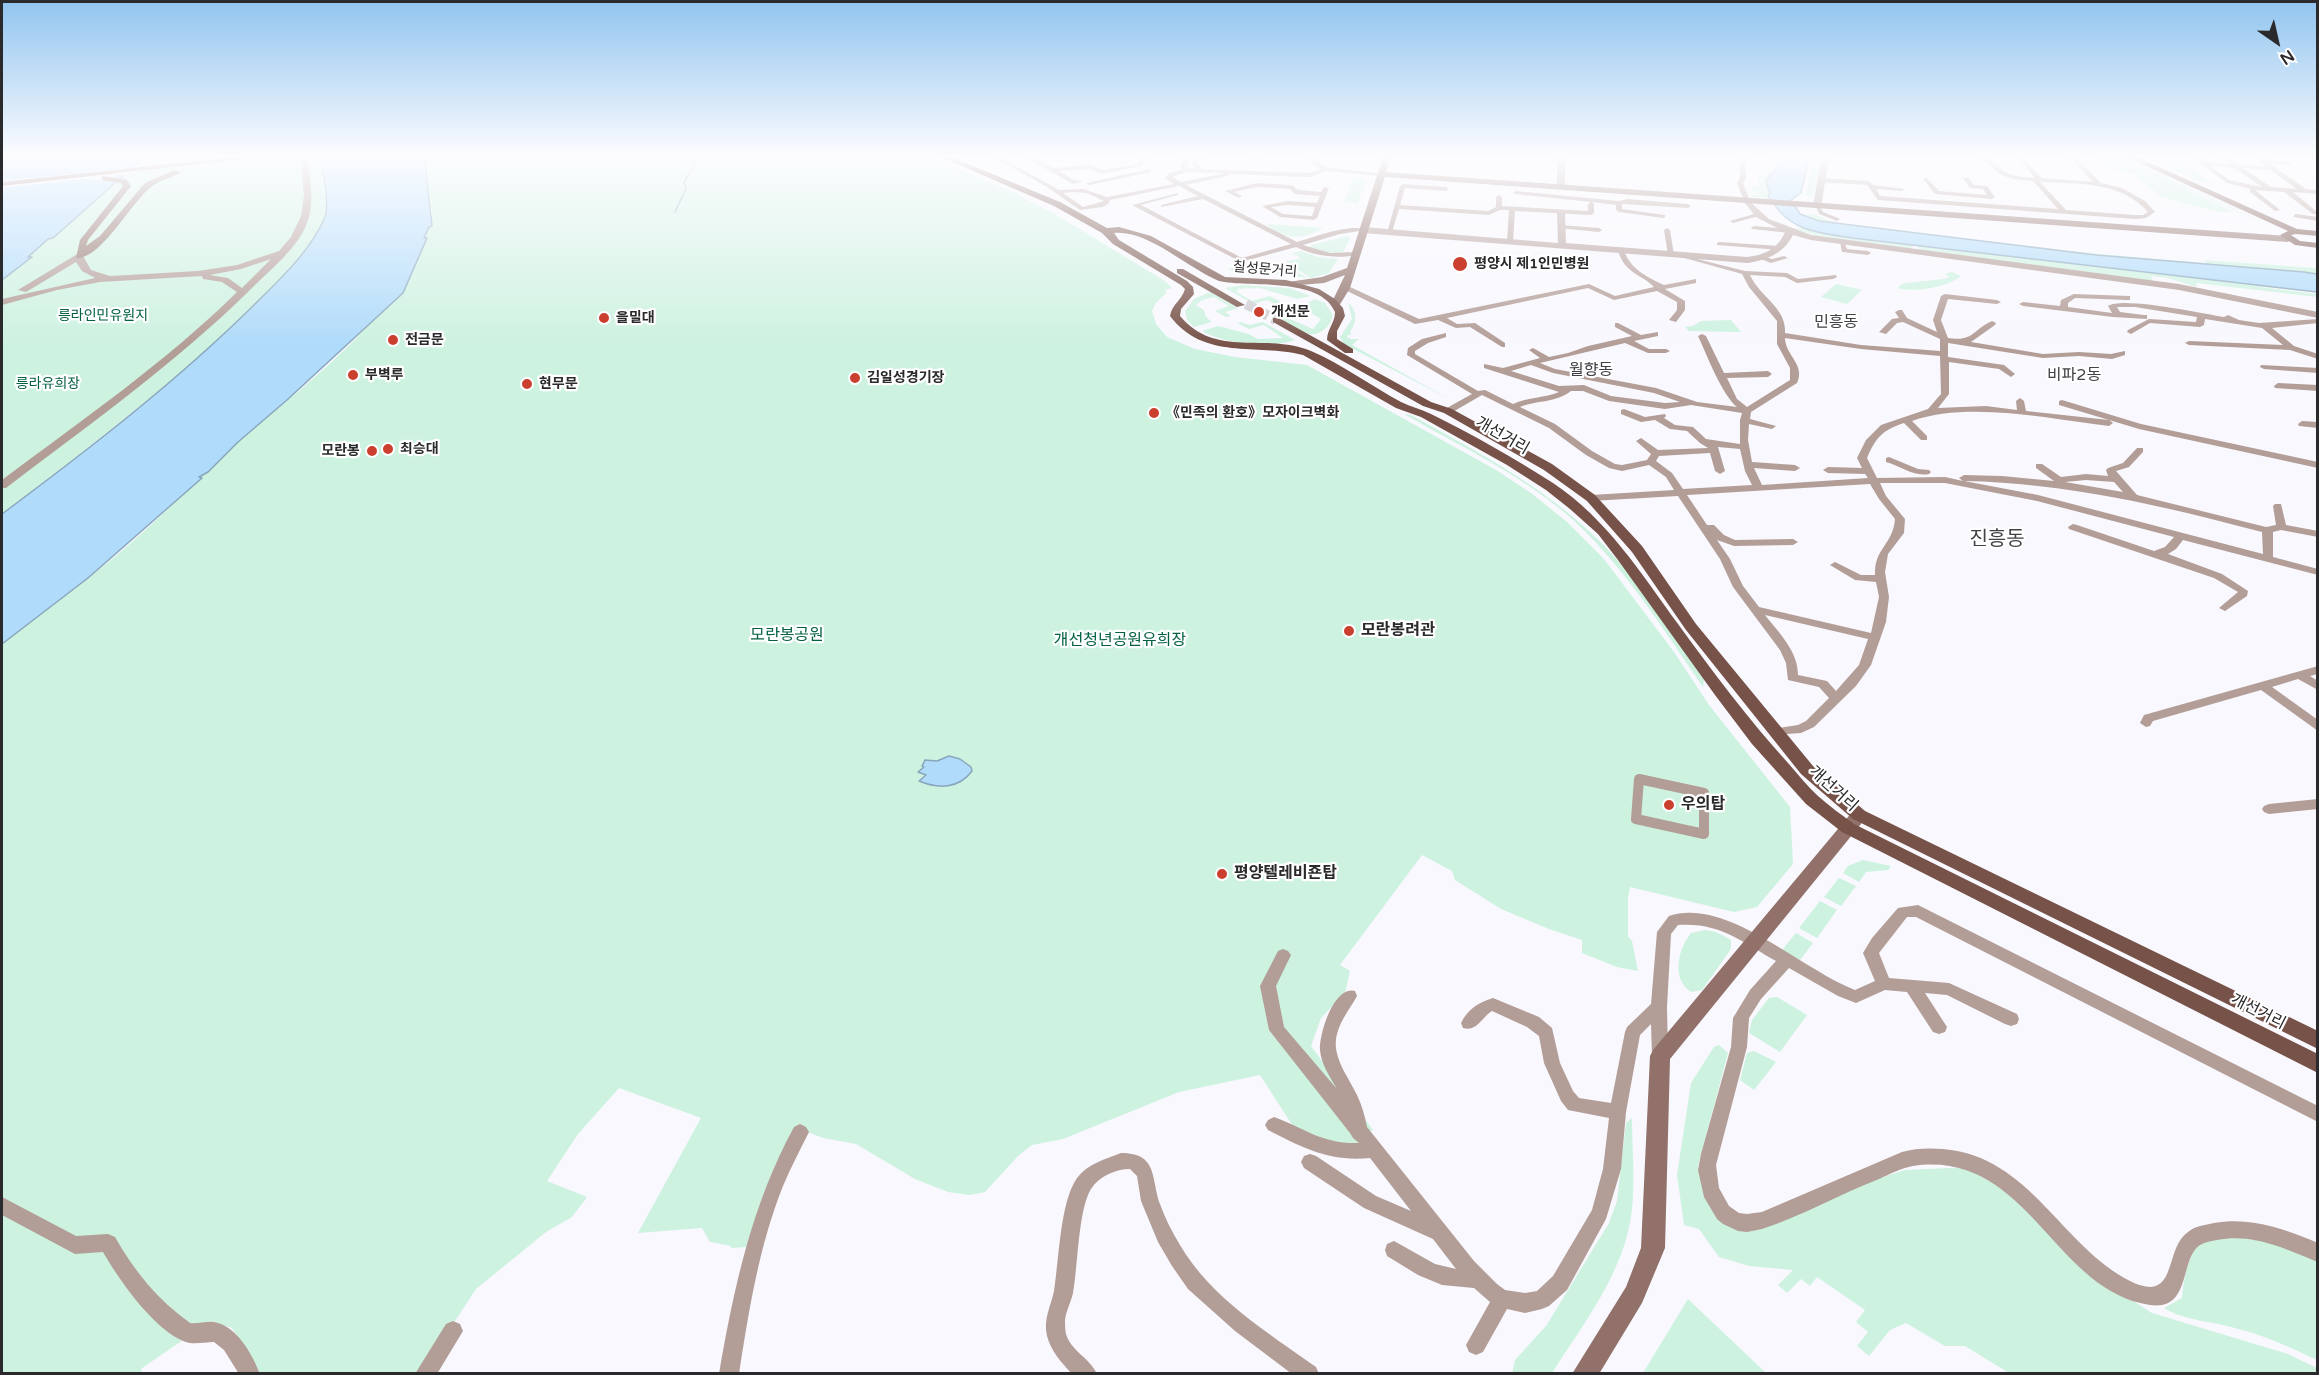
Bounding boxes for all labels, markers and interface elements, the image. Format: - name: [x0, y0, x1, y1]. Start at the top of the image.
- north arrow: [2247, 12, 2307, 72]
- text: N: [2276, 45, 2298, 69]
- marker: 평양시 제1인민병원: [1451, 255, 1469, 273]
- place label: 평양시 제1인민병원: [1474, 256, 1589, 272]
- street label: 칠성문거리: [1232, 259, 1298, 281]
- place label: 개선문: [1271, 304, 1310, 320]
- marker: 개선문: [1252, 305, 1266, 319]
- park label: 릉라인민유원지: [58, 308, 148, 324]
- place label: 을밀대: [616, 310, 655, 326]
- marker: 을밀대: [597, 311, 611, 325]
- district label: 민흥동: [1814, 313, 1858, 333]
- place label: 전금문: [405, 332, 444, 348]
- marker: 전금문: [386, 333, 400, 347]
- district label: 월향동: [1569, 361, 1613, 381]
- district label: 비파2동: [2047, 366, 2101, 386]
- place label: 부벽루: [365, 367, 404, 383]
- marker: 부벽루: [346, 368, 360, 382]
- place label: 김일성경기장: [867, 370, 944, 386]
- marker: 김일성경기장: [848, 371, 862, 385]
- park label: 릉라유희장: [16, 376, 80, 392]
- place label: 현무문: [539, 376, 578, 392]
- marker: 현무문: [520, 377, 534, 391]
- place label: 《민족의 환호》모자이크벽화: [1166, 405, 1339, 421]
- marker: 《민족의 환호》모자이크벽화: [1147, 406, 1161, 420]
- street label: 개선거리: [1472, 413, 1532, 459]
- place label: 최승대: [400, 441, 439, 457]
- marker: 최승대: [381, 442, 395, 456]
- place label: 모란봉: [321, 443, 360, 459]
- marker: 모란봉: [365, 444, 379, 458]
- district label: 진흥동: [1969, 528, 2025, 552]
- place label: 모란봉려관: [1361, 621, 1435, 641]
- marker: 모란봉려관: [1342, 624, 1356, 638]
- park label: 모란봉공원: [750, 626, 824, 646]
- park label: 개선청년공원유희장: [1054, 631, 1186, 651]
- street label: 개선거리: [1805, 762, 1861, 816]
- place label: 우의탑: [1681, 795, 1725, 815]
- marker: 우의탑: [1662, 798, 1676, 812]
- place label: 평양텔레비죤탑: [1234, 864, 1337, 884]
- marker: 평양텔레비죤탑: [1215, 867, 1229, 881]
- street label: 개선거리: [2227, 990, 2289, 1034]

